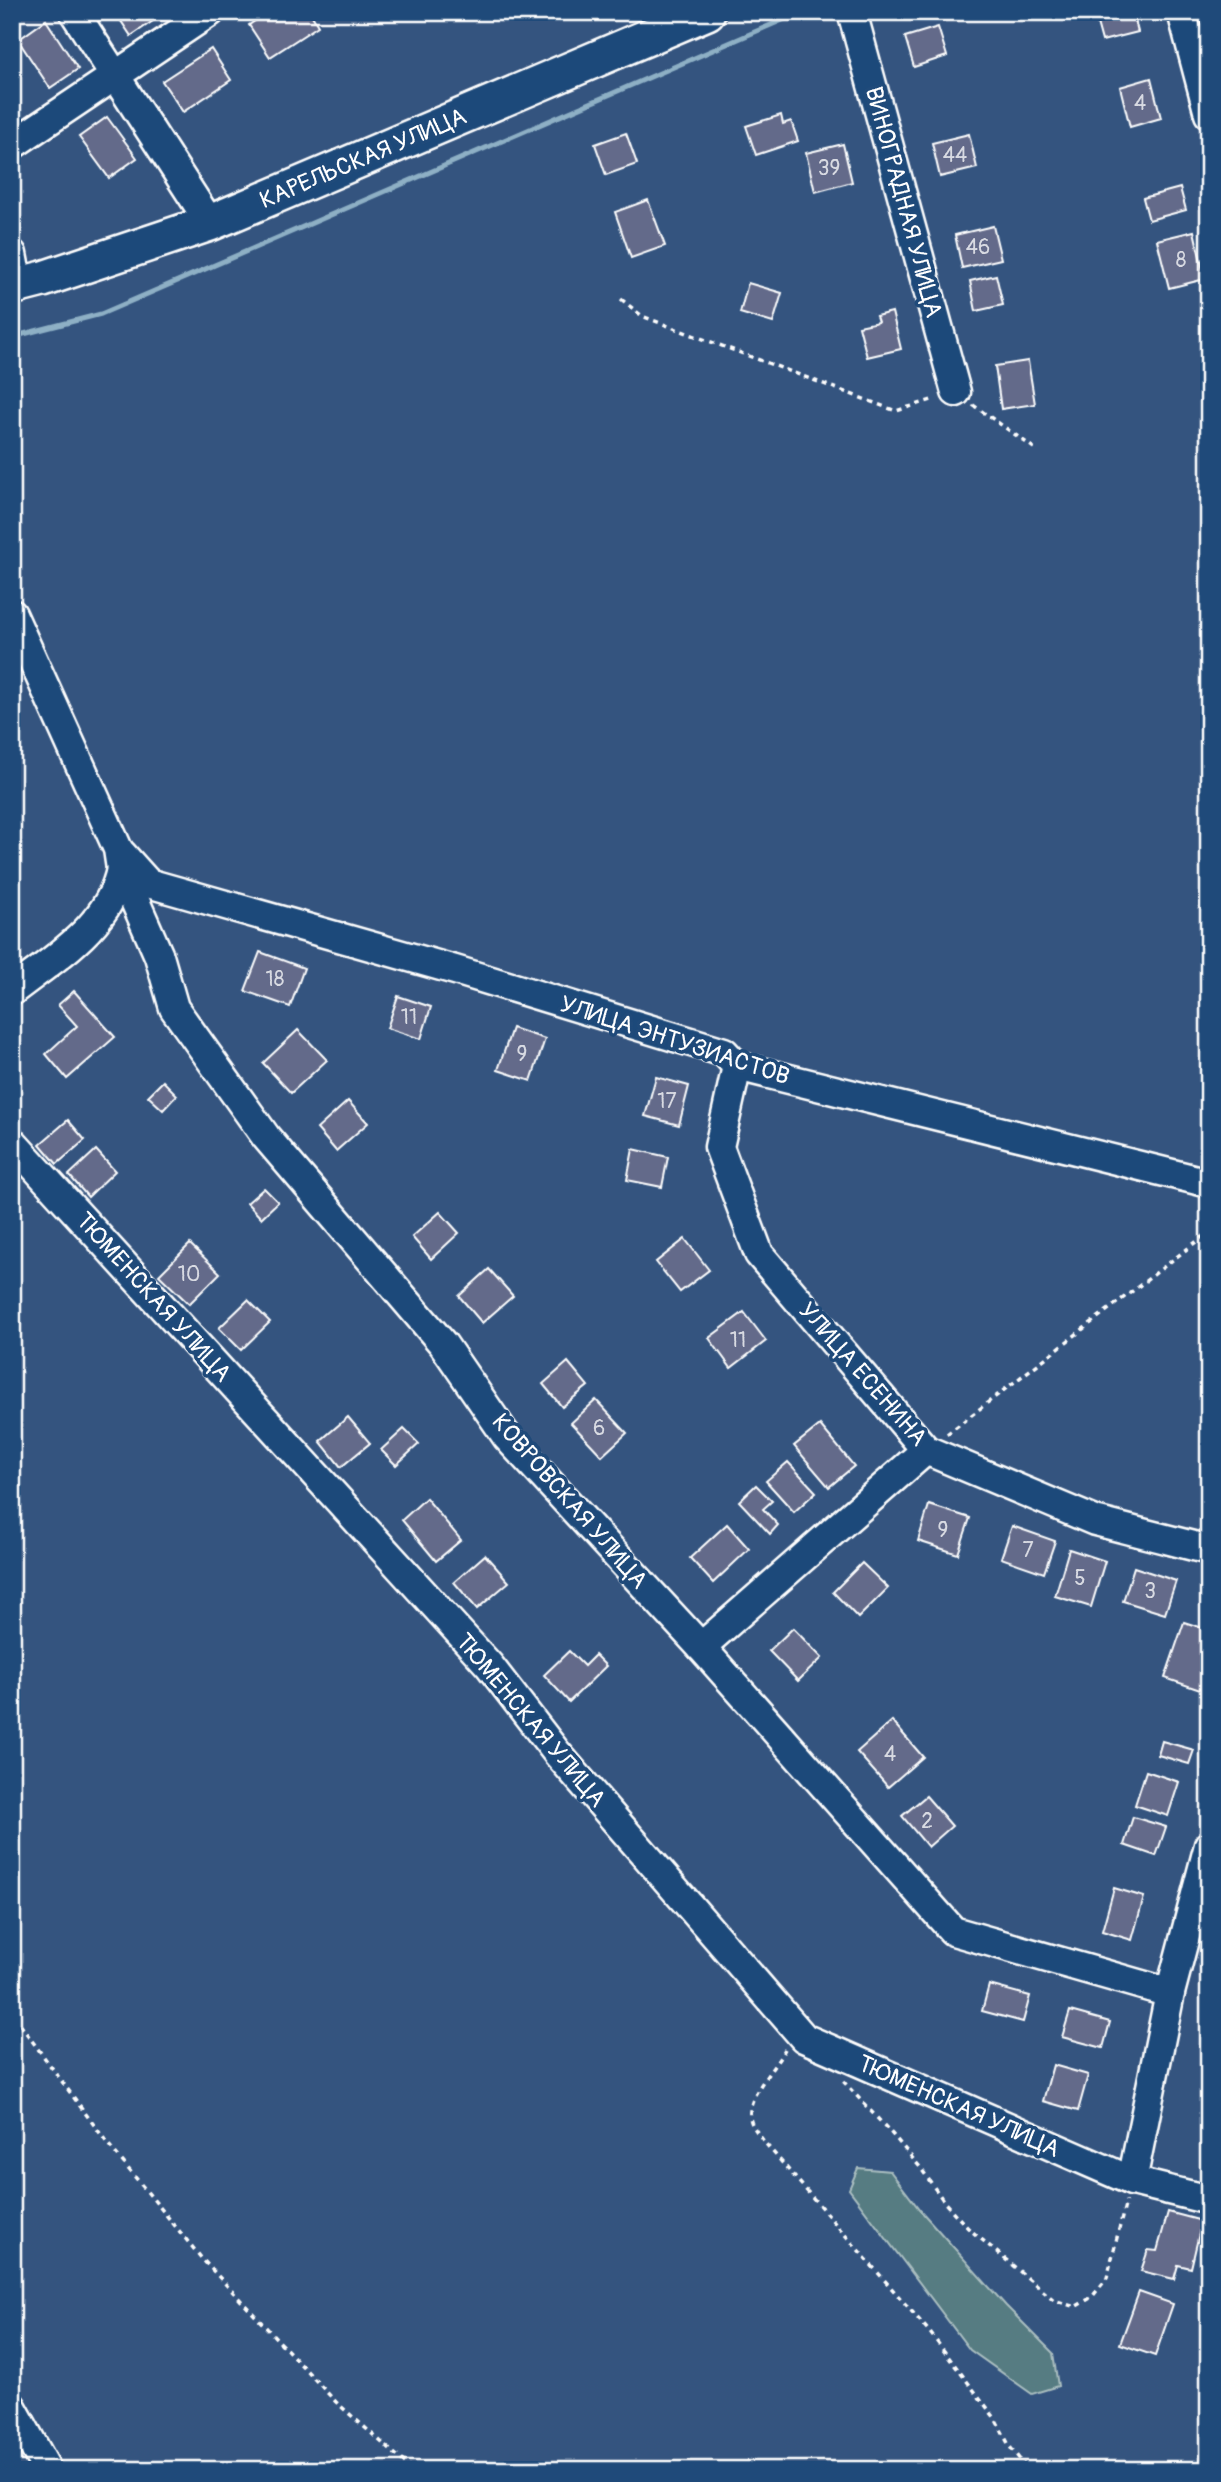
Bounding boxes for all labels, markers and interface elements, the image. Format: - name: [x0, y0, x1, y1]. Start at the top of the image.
- street label: ВИНОГРАДНАЯ УЛИЦА: [859, 84, 948, 321]
- house number: 4: [1134, 90, 1146, 117]
- street label: КАРЕЛЬСКАЯ УЛИЦА: [255, 102, 471, 215]
- house number: 44: [943, 142, 967, 169]
- house number: 39: [818, 155, 840, 182]
- house number: 46: [966, 234, 990, 261]
- house number: 8: [1176, 247, 1186, 274]
- house number: 18: [266, 966, 284, 993]
- street label: УЛИЦА ЭНТУЗИАСТОВ: [556, 990, 793, 1091]
- house number: 11: [401, 1004, 417, 1031]
- house number: 9: [517, 1041, 527, 1068]
- house number: 17: [657, 1088, 677, 1115]
- street label: ТЮМЕНСКАЯ УЛИЦА: [70, 1207, 237, 1388]
- house number: 10: [178, 1261, 200, 1288]
- street label: УЛИЦА ЕСЕНИНА: [792, 1296, 933, 1452]
- house number: 11: [730, 1327, 746, 1354]
- street label: КОВРОВСКАЯ УЛИЦА: [486, 1408, 654, 1595]
- house number: 6: [593, 1415, 605, 1442]
- house number: 9: [938, 1517, 948, 1544]
- house number: 7: [1022, 1537, 1034, 1564]
- house number: 5: [1074, 1565, 1086, 1592]
- house number: 3: [1144, 1578, 1156, 1605]
- street label: ТЮМЕНСКАЯ УЛИЦА: [449, 1627, 612, 1813]
- house number: 4: [884, 1741, 896, 1768]
- house number: 2: [921, 1808, 933, 1835]
- street label: ТЮМЕНСКАЯ УЛИЦА: [853, 2049, 1064, 2164]

